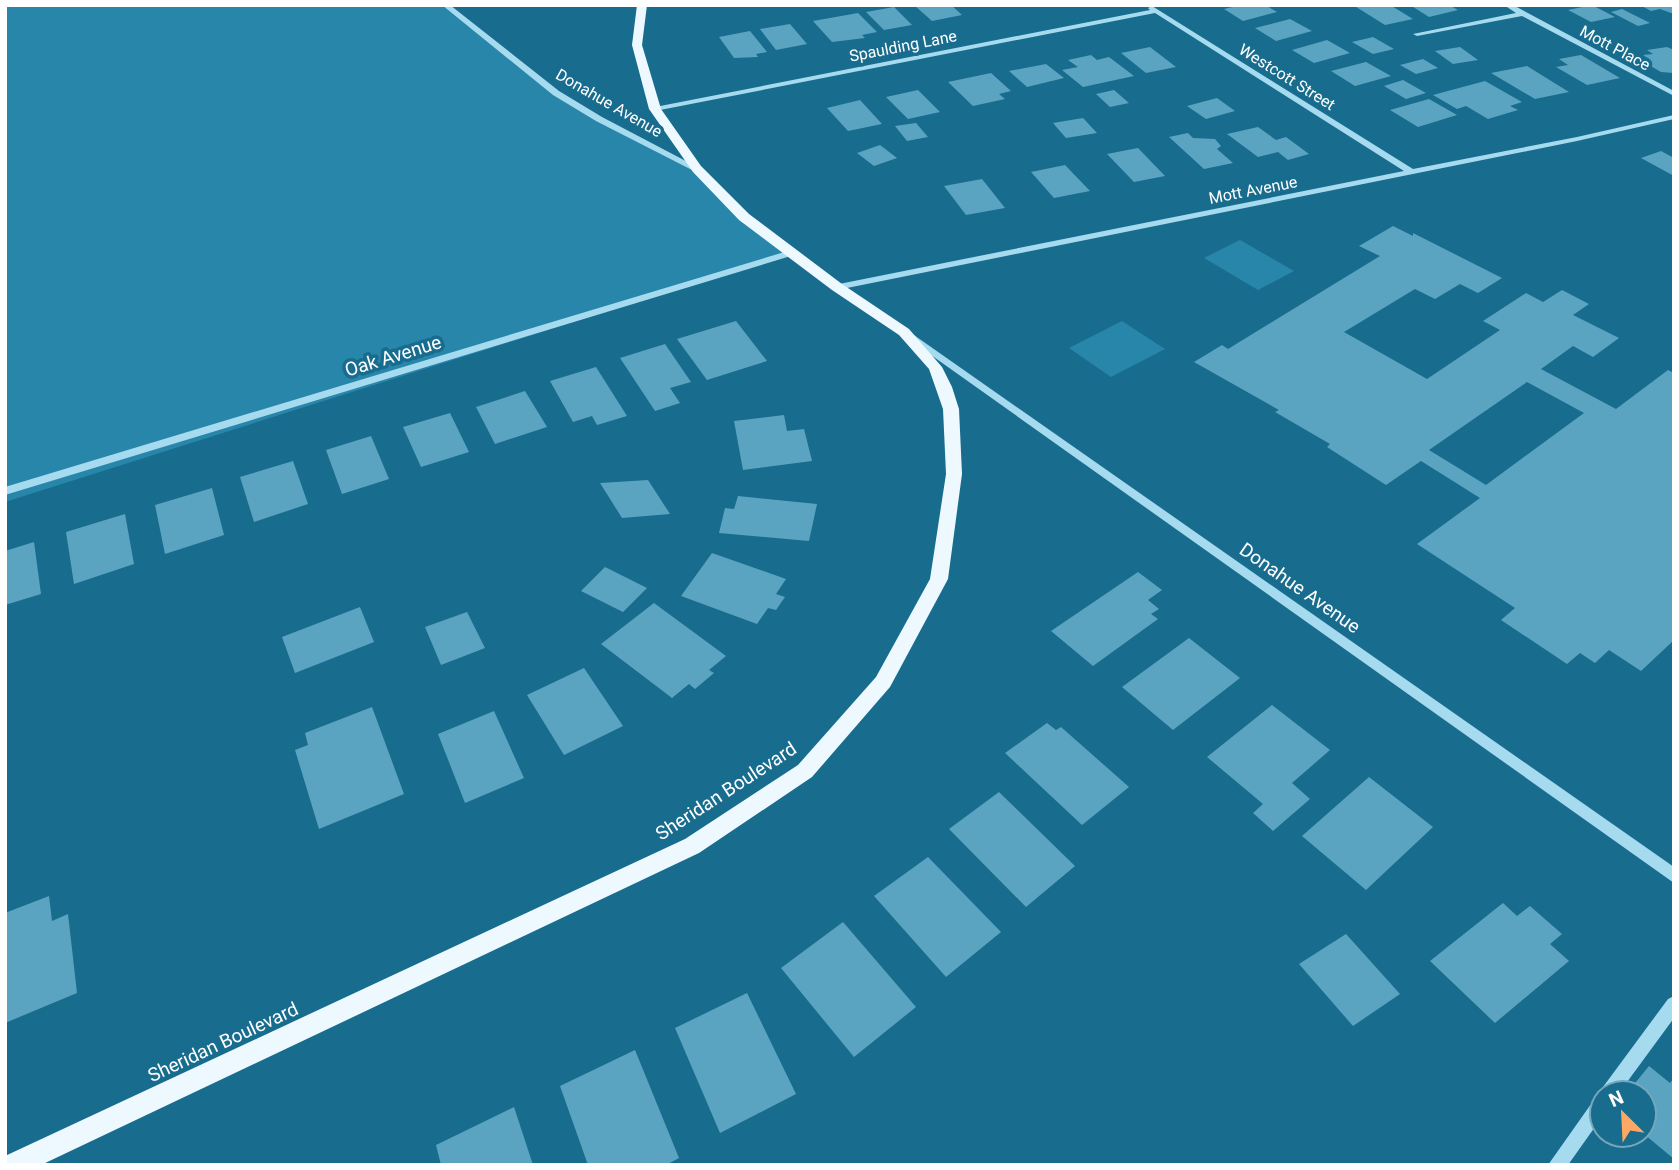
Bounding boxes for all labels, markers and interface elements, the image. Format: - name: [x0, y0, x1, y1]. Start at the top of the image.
- street label: Mott Place: [1577, 22, 1653, 74]
- street label: Spaulding Lane: [848, 26, 958, 66]
- street label: Westcott Street: [1235, 40, 1339, 114]
- street label: Donahue Avenue: [552, 65, 666, 141]
- street label: Mott Avenue: [1207, 172, 1299, 208]
- street label: Oak Avenue: [342, 330, 444, 382]
- street label: Donahue Avenue: [1235, 538, 1365, 638]
- street label: Sheridan Boulevard: [651, 737, 801, 845]
- street label: Sheridan Boulevard: [144, 997, 302, 1087]
- north arrow: [1588, 1079, 1658, 1149]
- text: N: [1605, 1086, 1627, 1112]

